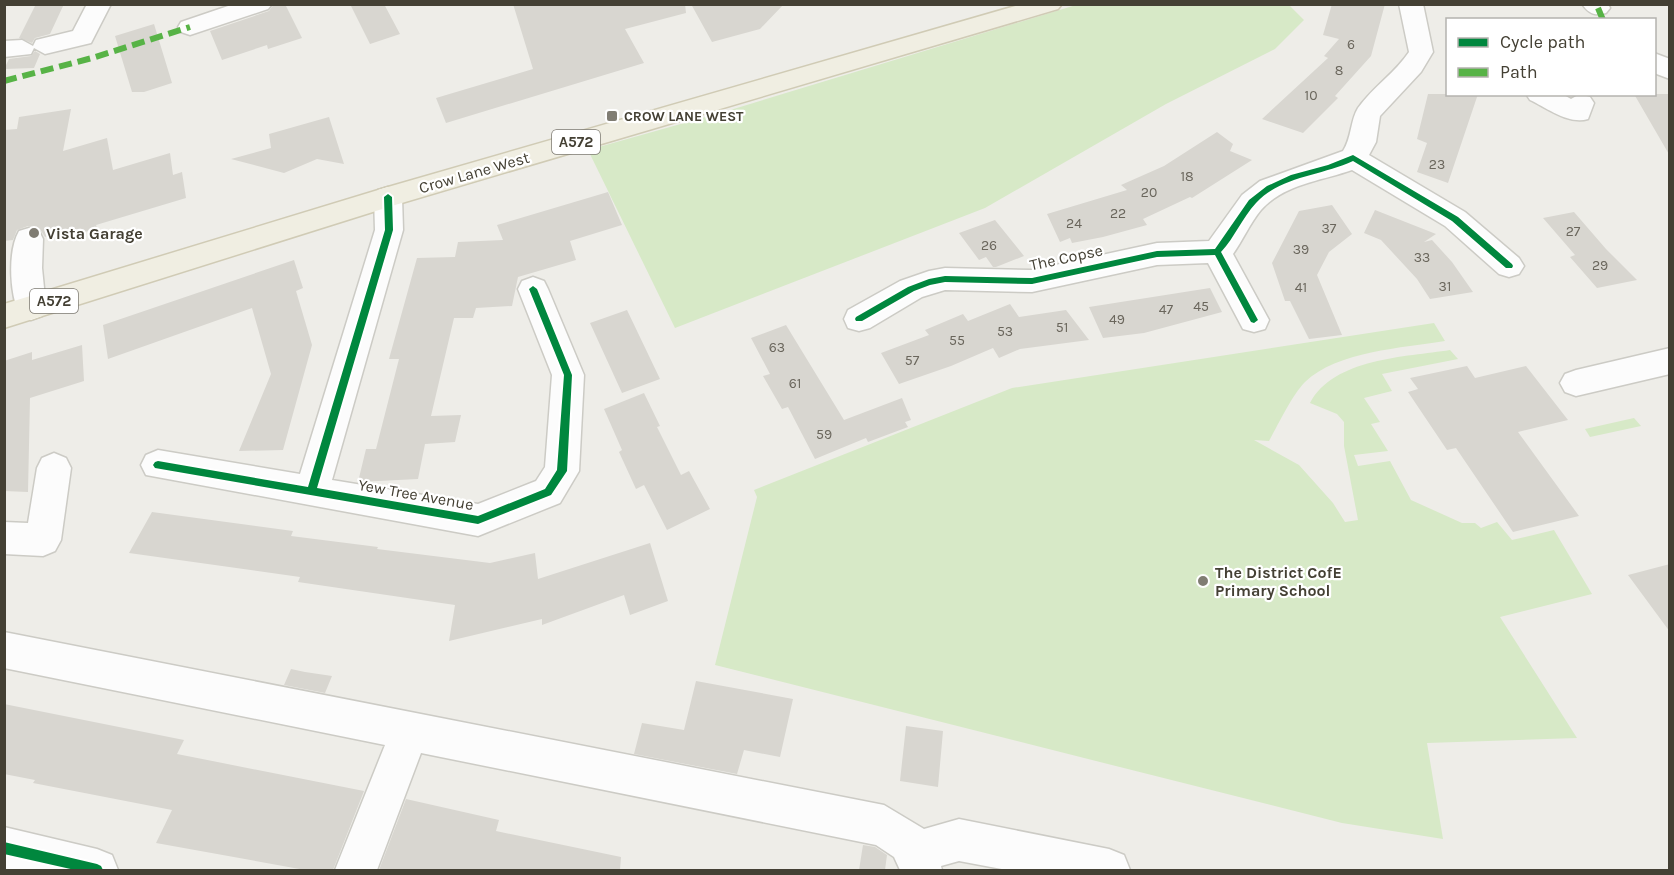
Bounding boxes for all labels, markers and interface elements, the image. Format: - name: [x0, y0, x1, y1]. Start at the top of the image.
- legend: [1446, 18, 1656, 96]
- text: Cycle path: [1500, 31, 1585, 53]
- house number: 6: [1347, 36, 1355, 53]
- text: Path: [1500, 61, 1538, 83]
- house number: 8: [1335, 62, 1343, 79]
- house number: 10: [1305, 87, 1317, 104]
- place label: CROW LANE WEST: [624, 108, 744, 125]
- marker: CROW LANE WEST: [605, 109, 619, 123]
- road number: A572: [552, 130, 600, 154]
- street label: Crow Lane West: [417, 148, 532, 197]
- house number: 23: [1429, 156, 1445, 173]
- house number: 18: [1180, 168, 1194, 185]
- house number: 20: [1141, 184, 1157, 201]
- house number: 22: [1110, 205, 1126, 222]
- house number: 24: [1066, 215, 1082, 232]
- house number: 37: [1322, 220, 1337, 237]
- house number: 27: [1566, 223, 1581, 240]
- place label: Vista Garage: [46, 224, 143, 243]
- marker: Vista Garage: [27, 226, 41, 240]
- house number: 26: [981, 237, 997, 254]
- street label: The Copse: [1028, 240, 1104, 274]
- house number: 39: [1293, 241, 1309, 258]
- house number: 33: [1414, 249, 1430, 266]
- house number: 29: [1592, 257, 1608, 274]
- house number: 31: [1439, 278, 1451, 295]
- house number: 41: [1295, 279, 1307, 296]
- road number: A572: [30, 289, 78, 313]
- house number: 45: [1193, 298, 1209, 315]
- house number: 47: [1159, 301, 1174, 318]
- house number: 49: [1109, 311, 1125, 328]
- house number: 51: [1056, 319, 1068, 336]
- house number: 53: [997, 323, 1013, 340]
- house number: 55: [949, 332, 965, 349]
- house number: 63: [769, 339, 785, 356]
- house number: 57: [905, 352, 920, 369]
- house number: 61: [789, 375, 801, 392]
- house number: 59: [816, 426, 832, 443]
- street label: Yew Tree Avenue: [357, 475, 475, 514]
- place label: The District CofE Primary School: [1215, 563, 1342, 600]
- marker: The District CofE Primary School: [1196, 574, 1210, 588]

